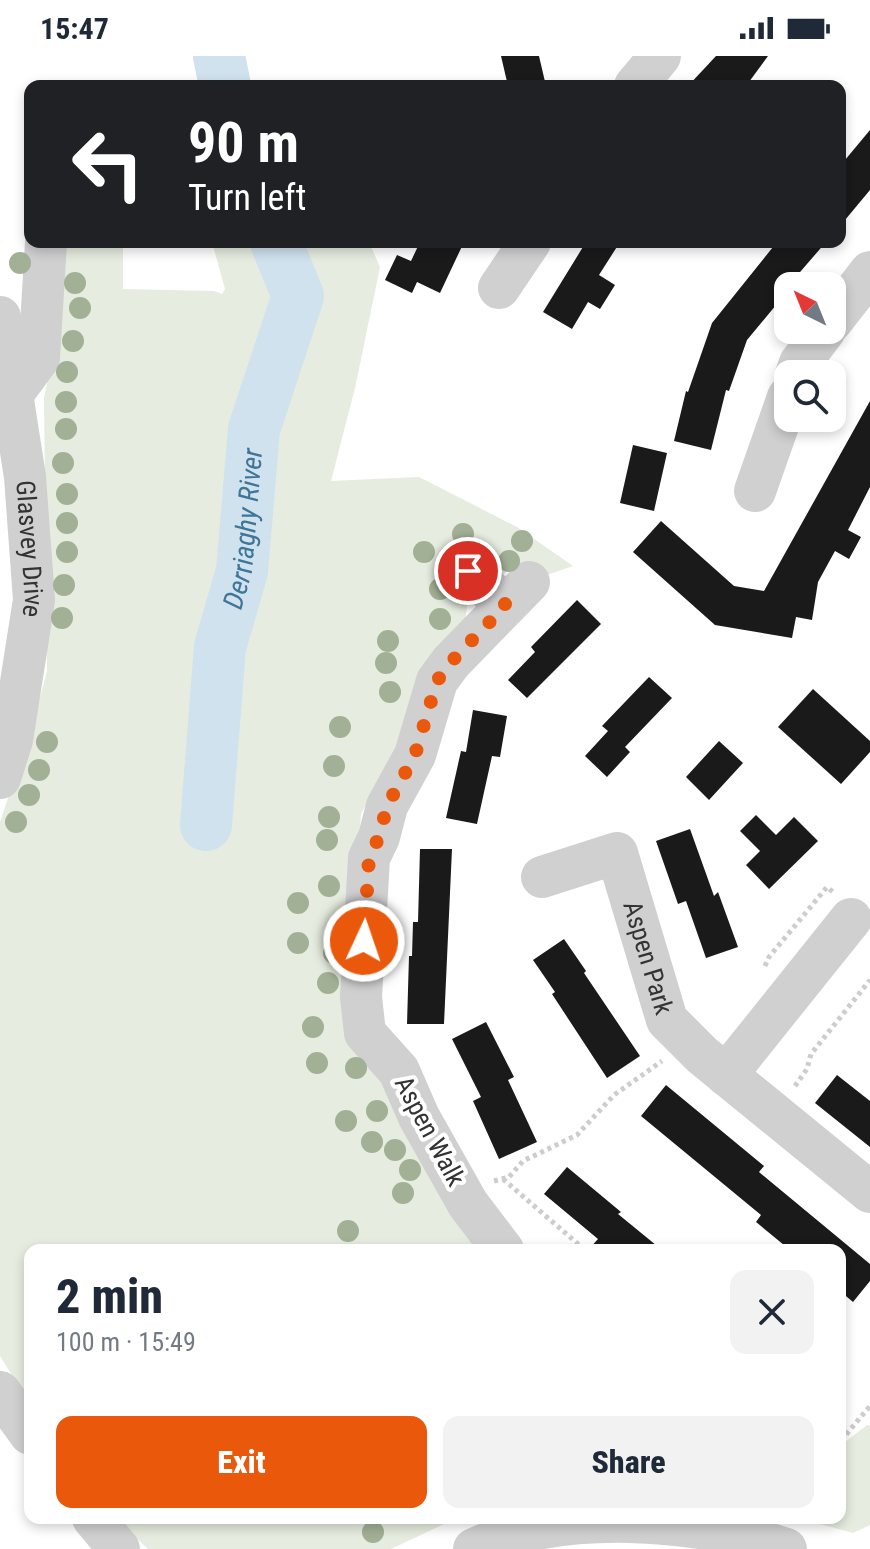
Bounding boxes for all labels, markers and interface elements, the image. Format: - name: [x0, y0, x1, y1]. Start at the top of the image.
- text: 15:47: [40, 11, 109, 46]
- text: 90 m: [188, 110, 299, 176]
- icon: left: [56, 112, 160, 216]
- text: Turn left: [188, 177, 306, 219]
- north arrow: [774, 272, 846, 344]
- map controls: [774, 272, 846, 432]
- button: search: [774, 360, 846, 432]
- water label: Derriaghy River: [216, 446, 269, 613]
- street label: Glasvey Drive: [10, 479, 49, 620]
- pin: [434, 537, 502, 605]
- icon: arrive: [446, 549, 490, 593]
- street label: Aspen Park: [617, 897, 680, 1018]
- position arrow: [322, 899, 406, 983]
- street label: Aspen Walk: [389, 1071, 472, 1191]
- text: 2 min: [56, 1268, 163, 1325]
- button: close: [730, 1270, 814, 1354]
- text: 100 m · 15:49: [56, 1327, 196, 1357]
- button: Exit: [56, 1416, 427, 1508]
- button: Share: [443, 1416, 814, 1508]

